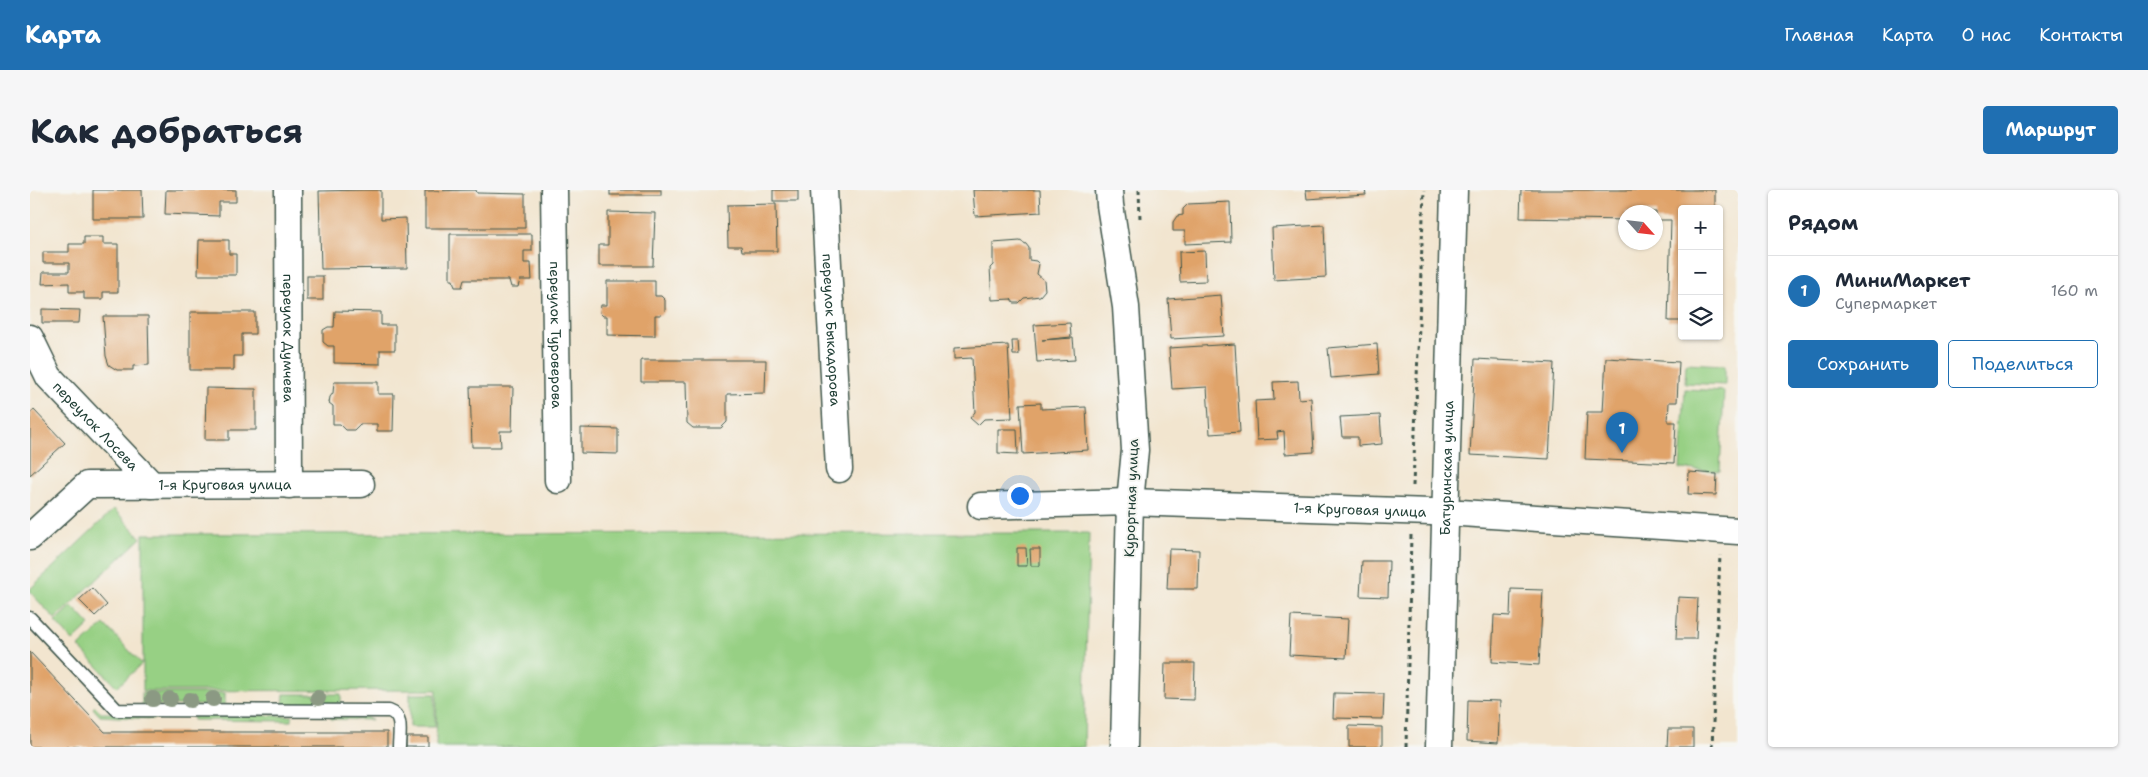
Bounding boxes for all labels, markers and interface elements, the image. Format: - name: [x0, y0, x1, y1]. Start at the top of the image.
- text: Карта: [25, 19, 101, 51]
- text: Главная: [1784, 23, 1854, 47]
- text: Карта: [1882, 23, 1934, 47]
- text: О нас: [1962, 23, 2011, 47]
- text: Контакты: [2039, 23, 2123, 47]
- button: Маршрут: [1983, 106, 2118, 154]
- text: Как добраться: [30, 107, 303, 154]
- north arrow: [1618, 205, 1663, 250]
- map controls: [1678, 205, 1723, 340]
- button: +: [1678, 205, 1723, 250]
- text: Рядом: [1788, 209, 1858, 237]
- button: −: [1678, 250, 1723, 295]
- street label: переулок Быкадорова: [818, 253, 845, 407]
- street label: переулок Туроверова: [546, 261, 566, 409]
- text: МиниМаркет: [1835, 268, 1970, 293]
- street label: переулок Думчева: [279, 274, 298, 403]
- text: 1: [1800, 280, 1808, 301]
- text: 160 m: [2051, 280, 2098, 301]
- text: Супермаркет: [1835, 293, 1937, 314]
- button: layers: [1678, 295, 1723, 340]
- button: Сохранить: [1788, 340, 1938, 388]
- button: Поделиться: [1948, 340, 2098, 388]
- street label: переулок Лосева: [49, 378, 143, 474]
- street label: Батуринская улица: [1436, 400, 1457, 536]
- pin: 1: [1606, 412, 1638, 453]
- street label: Курортная улица: [1120, 438, 1142, 558]
- street label: 1-я Круговая улица: [158, 475, 292, 494]
- your location: [1007, 483, 1033, 509]
- street label: 1-я Круговая улица: [1293, 498, 1427, 521]

